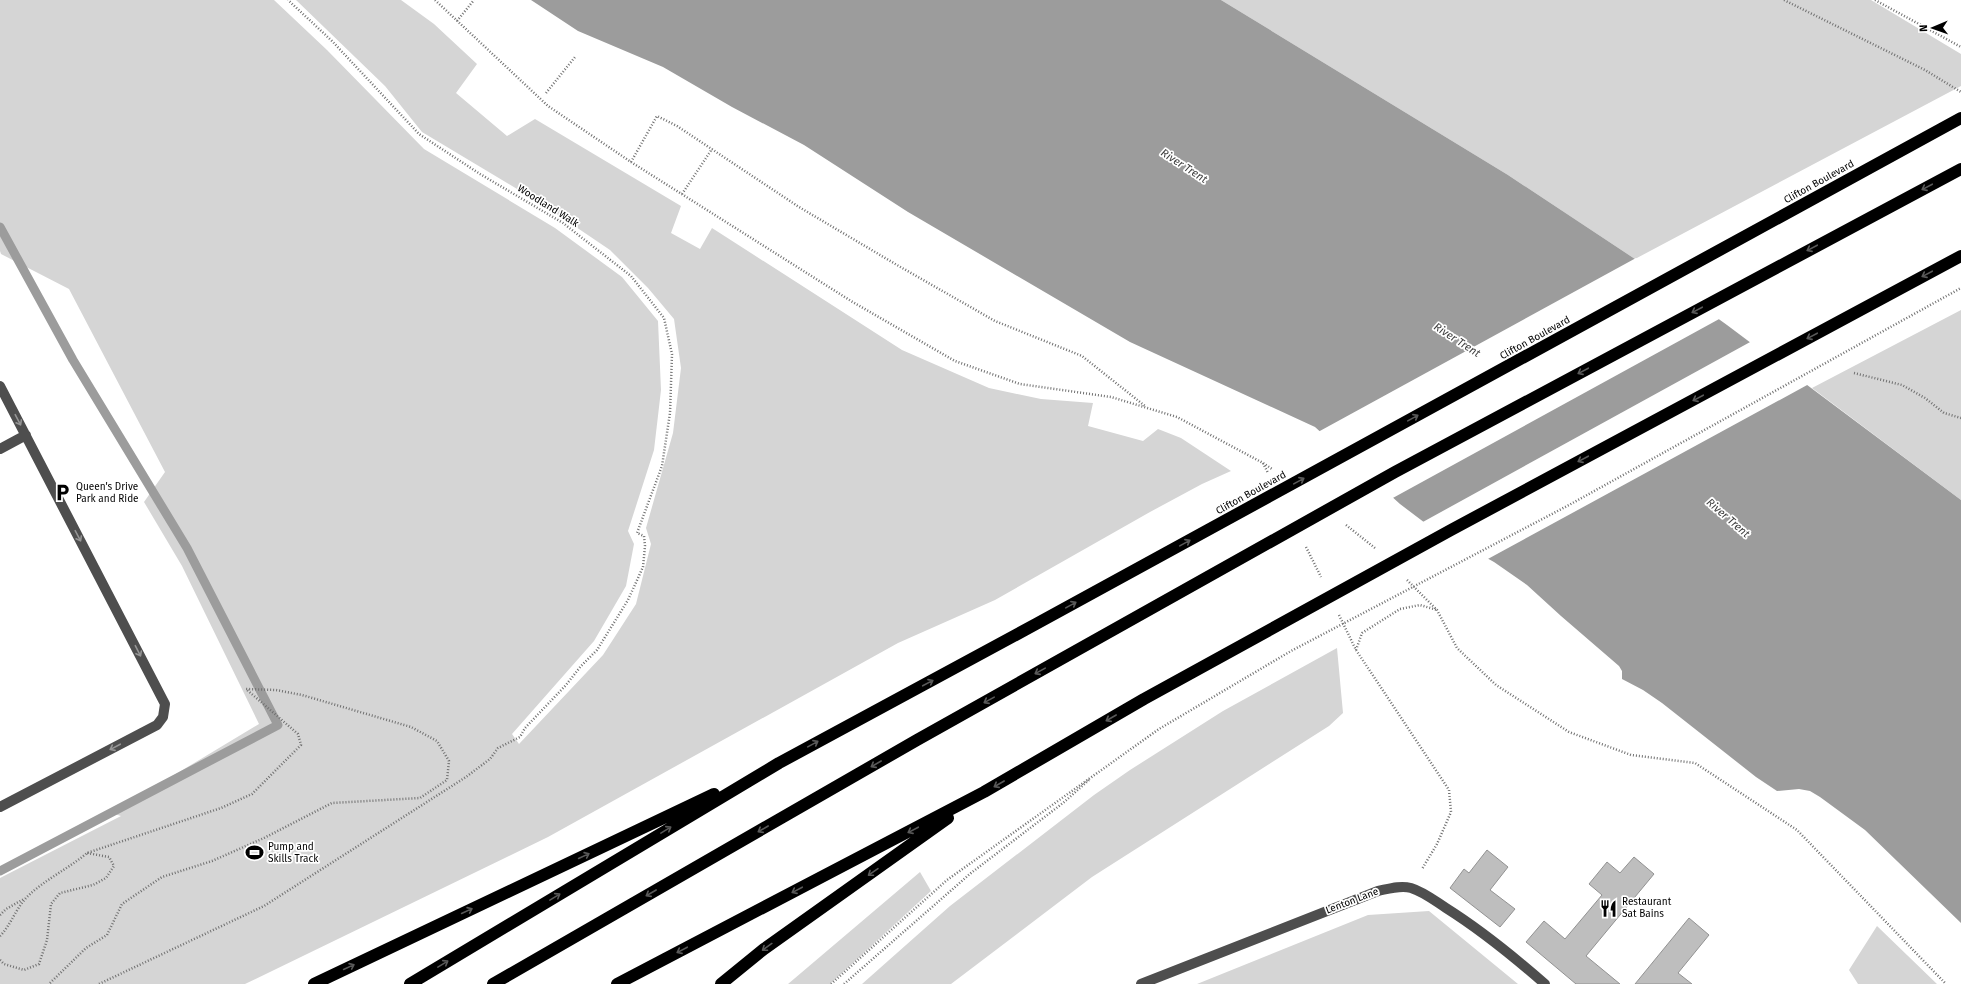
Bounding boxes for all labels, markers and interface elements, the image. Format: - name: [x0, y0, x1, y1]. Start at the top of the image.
- north arrow: [1913, 8, 1953, 48]
- text: N: [1917, 24, 1930, 32]
- water label: River Trent: [1158, 146, 1210, 186]
- street label: Clifton Boulevard: [1782, 158, 1856, 206]
- street label: Woodland Walk: [515, 182, 582, 230]
- one-way arrow: [1921, 184, 1933, 191]
- one-way arrow: [1806, 245, 1818, 253]
- one-way arrow: [1921, 271, 1933, 279]
- one-way arrow: [1692, 306, 1704, 314]
- street label: Clifton Boulevard: [1498, 314, 1572, 362]
- water label: River Trent: [1431, 320, 1483, 360]
- one-way arrow: [1806, 333, 1818, 340]
- one-way arrow: [1577, 368, 1589, 375]
- one-way arrow: [1692, 394, 1704, 402]
- one-way arrow: [15, 414, 22, 426]
- one-way arrow: [1407, 414, 1419, 422]
- one-way arrow: [1577, 456, 1589, 463]
- street label: Clifton Boulevard: [1214, 469, 1288, 517]
- one-way arrow: [1293, 476, 1305, 484]
- place label: Queen's Drive Park and Ride: [76, 481, 139, 505]
- parking icon: Queen's Drive Park and Ride: [53, 483, 73, 503]
- water label: River Trent: [1704, 496, 1752, 540]
- one-way arrow: [75, 529, 83, 541]
- one-way arrow: [1179, 539, 1191, 546]
- one-way arrow: [1065, 601, 1077, 609]
- one-way arrow: [135, 645, 142, 657]
- one-way arrow: [1034, 668, 1046, 675]
- one-way arrow: [922, 678, 934, 686]
- one-way arrow: [983, 696, 995, 704]
- one-way arrow: [1105, 715, 1117, 723]
- one-way arrow: [807, 740, 819, 748]
- one-way arrow: [110, 743, 122, 751]
- one-way arrow: [870, 760, 882, 768]
- one-way arrow: [993, 780, 1004, 788]
- one-way arrow: [757, 825, 769, 833]
- one-way arrow: [660, 826, 672, 834]
- one-way arrow: [907, 826, 919, 834]
- place label: Pump and Skills Track: [268, 841, 319, 865]
- sports icon: Pump and Skills Track: [245, 843, 265, 863]
- one-way arrow: [578, 852, 590, 859]
- one-way arrow: [867, 868, 878, 876]
- street label: Lenton Lane: [1324, 885, 1380, 917]
- one-way arrow: [792, 887, 804, 894]
- one-way arrow: [645, 890, 657, 898]
- one-way arrow: [549, 893, 561, 901]
- place label: Restaurant Sat Bains: [1622, 896, 1672, 920]
- restaurant icon: Restaurant Sat Bains: [1599, 898, 1619, 918]
- one-way arrow: [460, 907, 472, 914]
- one-way arrow: [761, 943, 772, 951]
- one-way arrow: [676, 947, 688, 954]
- one-way arrow: [437, 960, 448, 968]
- one-way arrow: [343, 963, 355, 970]

